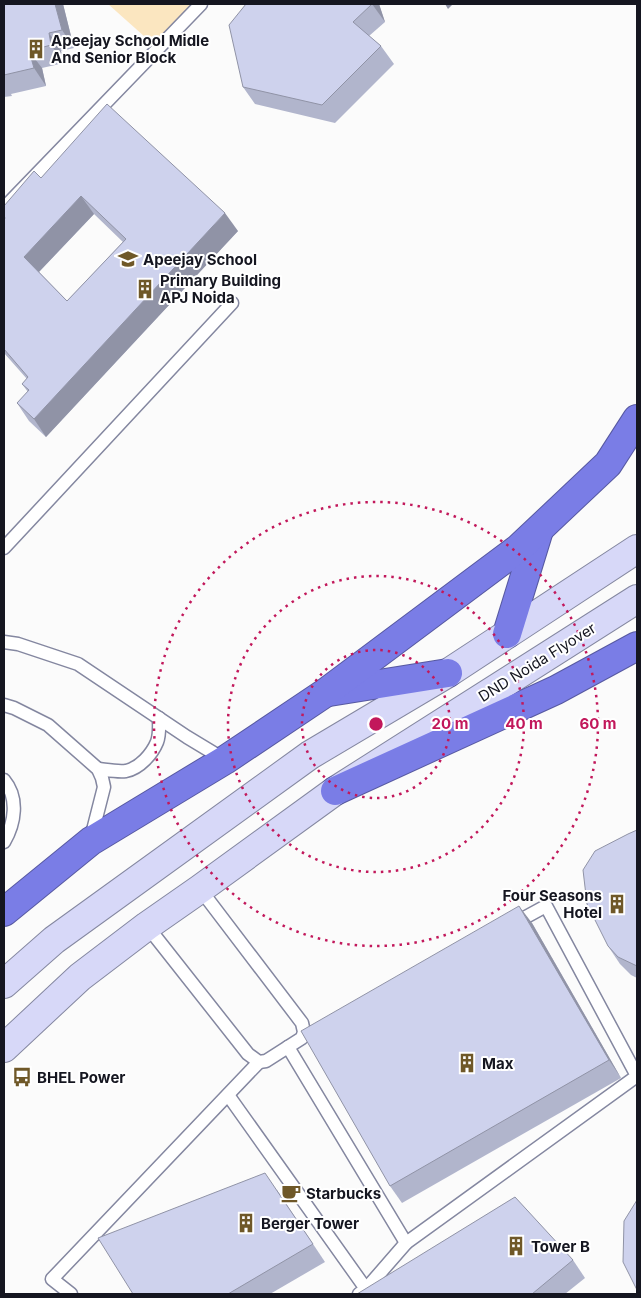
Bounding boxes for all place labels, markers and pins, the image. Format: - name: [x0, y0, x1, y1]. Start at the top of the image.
- place label: Apeejay School Midle And Senior Block: [51, 31, 209, 67]
- building icon: Apeejay School Midle And Senior Block: [25, 38, 47, 60]
- school or university icon: Apeejay School: [117, 248, 139, 270]
- place label: Apeejay School: [143, 250, 257, 269]
- place label: Primary Building APJ Noida: [160, 271, 281, 307]
- building icon: Primary Building APJ Noida: [134, 278, 156, 300]
- centre of rings: [367, 715, 385, 733]
- place label: Four Seasons Hotel: [502, 886, 602, 922]
- building icon: Four Seasons Hotel: [606, 893, 628, 915]
- building icon: Max: [456, 1052, 478, 1074]
- place label: Max: [482, 1054, 514, 1073]
- bus stop icon: BHEL Power: [11, 1066, 33, 1088]
- place label: BHEL Power: [37, 1068, 125, 1087]
- cafe icon: Starbucks: [280, 1182, 302, 1204]
- place label: Starbucks: [306, 1184, 381, 1203]
- building icon: Berger Tower: [235, 1212, 257, 1234]
- place label: Berger Tower: [261, 1214, 359, 1233]
- building icon: Tower B: [505, 1235, 527, 1257]
- place label: Tower B: [531, 1237, 590, 1256]

